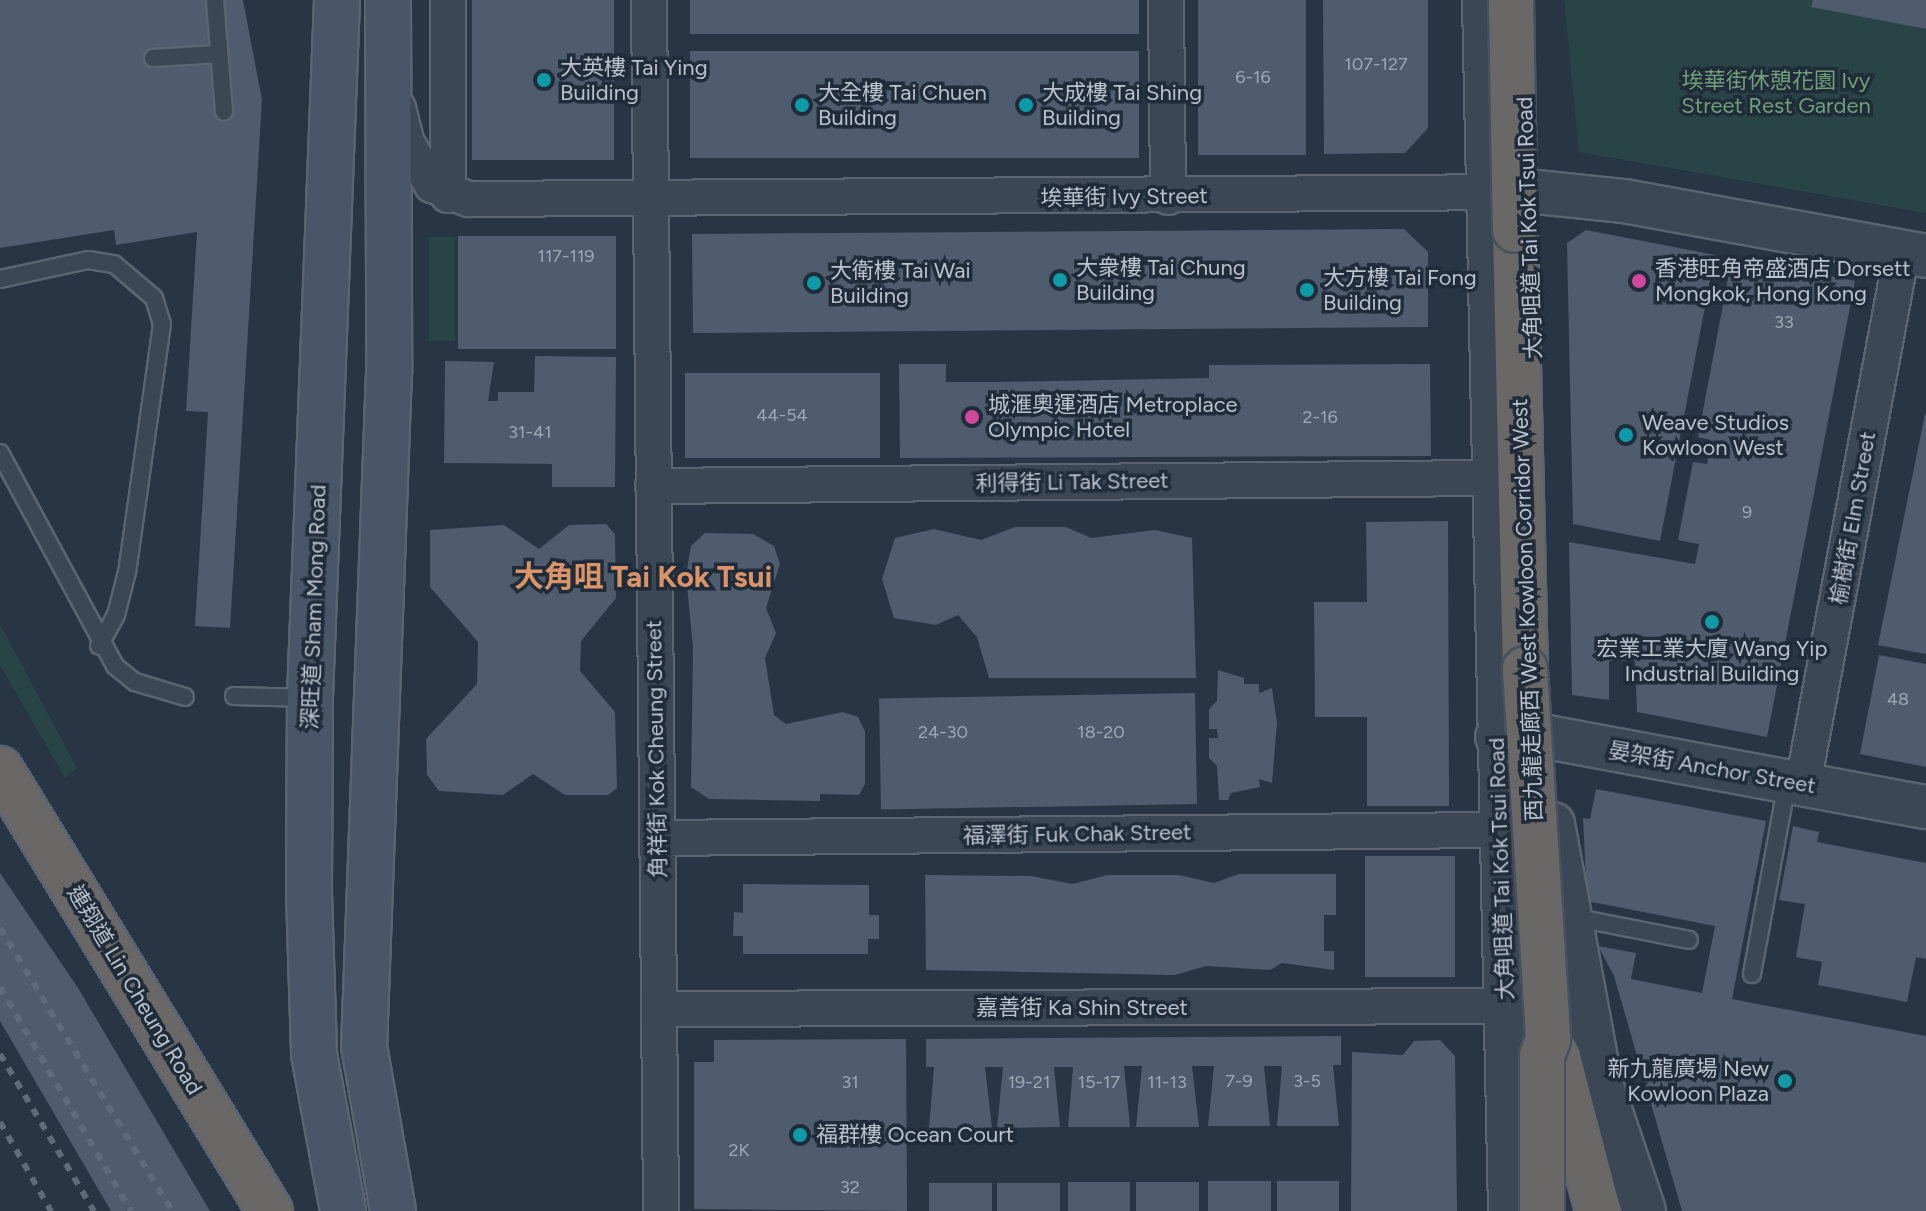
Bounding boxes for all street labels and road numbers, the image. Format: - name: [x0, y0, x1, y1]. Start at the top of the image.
- street label: 大角咀道 Tai Kok Tsui Road: [1511, 96, 1547, 360]
- street label: 埃華街 Ivy Street: [1040, 182, 1208, 212]
- street label: 西九龍走廊西 West Kowloon Corridor West: [1506, 398, 1548, 822]
- street label: 榆樹街 Elm Street: [1825, 430, 1881, 606]
- street label: 利得街 Li Tak Street: [975, 467, 1169, 497]
- street label: 深旺道 Sham Mong Road: [297, 484, 331, 730]
- street label: 角祥街 Kok Cheung Street: [641, 620, 671, 878]
- street label: 大角咀道 Tai Kok Tsui Road: [1483, 737, 1519, 1001]
- street label: 晏架街 Anchor Street: [1606, 737, 1818, 799]
- street label: 福澤街 Fuk Chak Street: [962, 819, 1192, 849]
- street label: 連翔道 Lin Cheung Road: [62, 881, 208, 1099]
- street label: 嘉善街 Ka Shin Street: [976, 995, 1188, 1021]

